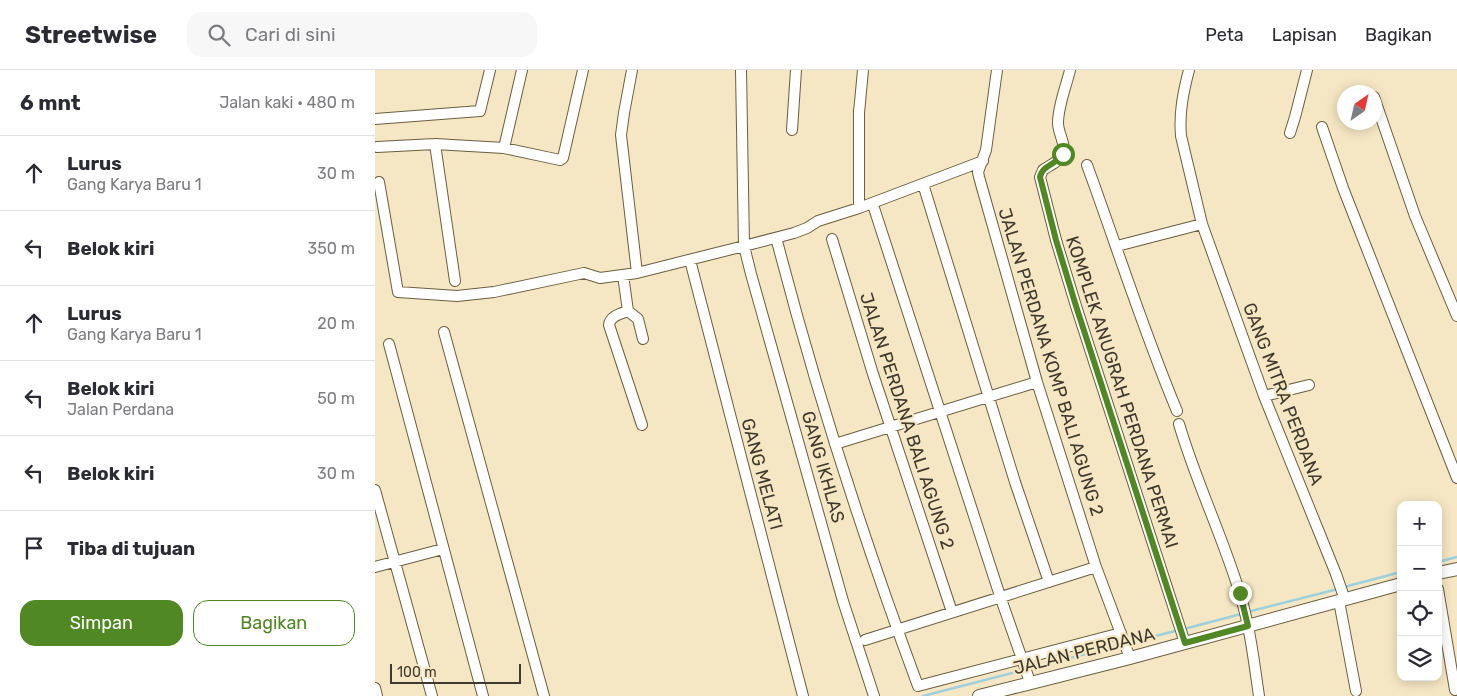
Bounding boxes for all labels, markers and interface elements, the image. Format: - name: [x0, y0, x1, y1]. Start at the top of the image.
- search box: [187, 12, 537, 57]
- text: Streetwise: [25, 21, 157, 49]
- icon: search: [205, 21, 233, 49]
- text: Cari di sini: [245, 23, 336, 46]
- text: Peta: [1205, 24, 1244, 46]
- text: Lapisan: [1272, 24, 1337, 46]
- text: Bagikan: [1365, 24, 1432, 46]
- north arrow: [1337, 85, 1382, 130]
- text: 6 mnt: [20, 90, 81, 115]
- text: Jalan kaki · 480 m: [219, 93, 355, 112]
- route start: [1052, 143, 1075, 166]
- text: Lurus: [67, 152, 122, 175]
- icon: ahead: [20, 159, 48, 187]
- text: 30 m: [317, 164, 355, 183]
- text: Gang Karya Baru 1: [67, 175, 202, 194]
- street label: JALAN PERDANA KOMP BALI AGUNG 2: [994, 205, 1108, 519]
- street label: KOMPLEK ANUGRAH PERDANA PERMAI: [1061, 233, 1183, 551]
- icon: left: [20, 234, 48, 262]
- text: Belok kiri: [67, 237, 154, 260]
- text: 350 m: [308, 239, 355, 258]
- street label: JALAN PERDANA BALI AGUNG 2: [855, 290, 959, 552]
- street label: GANG MITRA PERDANA: [1238, 300, 1328, 488]
- text: Lurus: [67, 302, 122, 325]
- icon: ahead: [20, 309, 48, 337]
- text: 20 m: [317, 314, 355, 333]
- text: Gang Karya Baru 1: [67, 325, 202, 344]
- text: Belok kiri: [67, 377, 154, 400]
- icon: left: [20, 384, 48, 412]
- text: 50 m: [317, 389, 355, 408]
- text: Jalan Perdana: [67, 400, 174, 419]
- street label: GANG IKHLAS: [797, 409, 849, 525]
- street label: GANG MELATI: [737, 416, 787, 532]
- icon: left: [20, 459, 48, 487]
- text: Belok kiri: [67, 462, 154, 485]
- text: 30 m: [317, 464, 355, 483]
- map controls: [1397, 501, 1442, 681]
- button: +: [1397, 501, 1442, 546]
- icon: arrive: [20, 534, 48, 562]
- text: Tiba di tujuan: [67, 537, 195, 560]
- button: −: [1397, 546, 1442, 591]
- route end: [1229, 582, 1252, 605]
- button: locate: [1397, 591, 1442, 636]
- button: Simpan: [20, 600, 183, 646]
- button: Bagikan: [193, 600, 355, 646]
- street label: JALAN PERDANA: [1011, 623, 1157, 679]
- button: layers: [1397, 636, 1442, 681]
- scale bar: [390, 661, 521, 684]
- text: 100 m: [397, 664, 437, 681]

